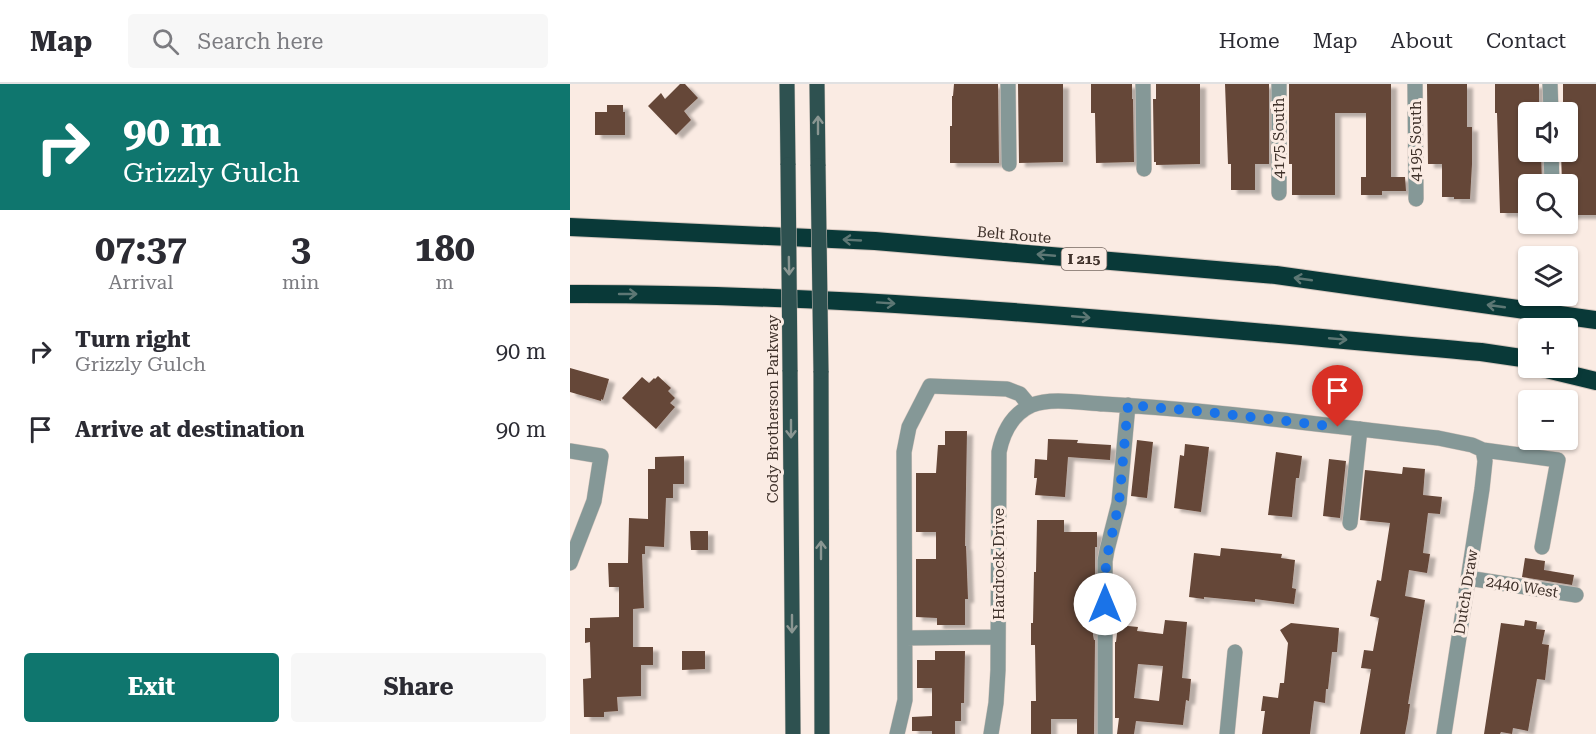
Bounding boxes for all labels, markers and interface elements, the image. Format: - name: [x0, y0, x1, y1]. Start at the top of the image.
- search box: [128, 14, 548, 68]
- text: Map: [30, 25, 92, 58]
- icon: search: [149, 25, 182, 58]
- text: Search here: [197, 29, 323, 54]
- text: Home: [1219, 29, 1280, 53]
- text: Map: [1313, 29, 1358, 53]
- text: About: [1391, 29, 1453, 53]
- text: Contact: [1486, 29, 1566, 53]
- street label: 4175 South: [1270, 97, 1288, 178]
- street label: 4195 South: [1407, 100, 1425, 181]
- map controls: [1518, 102, 1578, 450]
- button: sound: [1518, 102, 1578, 162]
- text: 90 m: [123, 107, 221, 156]
- icon: right: [24, 108, 102, 186]
- one-way arrow: [812, 115, 824, 135]
- text: Grizzly Gulch: [123, 157, 300, 189]
- button: search: [1518, 174, 1578, 234]
- street label: Belt Route: [976, 223, 1052, 247]
- text: 07:37: [95, 228, 187, 270]
- text: 3: [291, 228, 311, 270]
- text: 180: [415, 228, 475, 270]
- one-way arrow: [843, 234, 863, 245]
- button: layers: [1518, 246, 1578, 306]
- road number: I 215: [1062, 248, 1106, 270]
- one-way arrow: [1037, 249, 1057, 260]
- one-way arrow: [783, 255, 795, 275]
- text: Arrival: [108, 270, 173, 294]
- text: min: [282, 270, 319, 294]
- text: m: [436, 270, 454, 294]
- one-way arrow: [1294, 273, 1314, 284]
- one-way arrow: [618, 288, 638, 300]
- one-way arrow: [876, 298, 896, 309]
- one-way arrow: [1487, 300, 1507, 311]
- one-way arrow: [1070, 312, 1090, 323]
- street label: Cody Brotherson Parkway: [764, 315, 782, 503]
- button: +: [1518, 318, 1578, 378]
- text: Turn right: [75, 327, 190, 352]
- one-way arrow: [1327, 334, 1347, 345]
- icon: right: [24, 335, 57, 368]
- text: 90 m: [496, 339, 546, 364]
- text: Grizzly Gulch: [75, 352, 206, 376]
- pin: [1312, 365, 1363, 427]
- icon: arrive: [1321, 374, 1354, 407]
- button: −: [1518, 390, 1578, 450]
- icon: arrive: [24, 413, 57, 446]
- text: Arrive at destination: [75, 417, 304, 442]
- text: 90 m: [496, 417, 546, 442]
- one-way arrow: [785, 418, 797, 438]
- street label: Hardrock Drive: [990, 508, 1008, 620]
- one-way arrow: [815, 540, 827, 560]
- street label: Dutch Draw: [1450, 547, 1482, 636]
- position arrow: [1073, 572, 1137, 636]
- street label: 2440 West: [1485, 572, 1560, 602]
- one-way arrow: [786, 613, 798, 633]
- button: Exit: [24, 653, 279, 722]
- button: Share: [291, 653, 546, 722]

